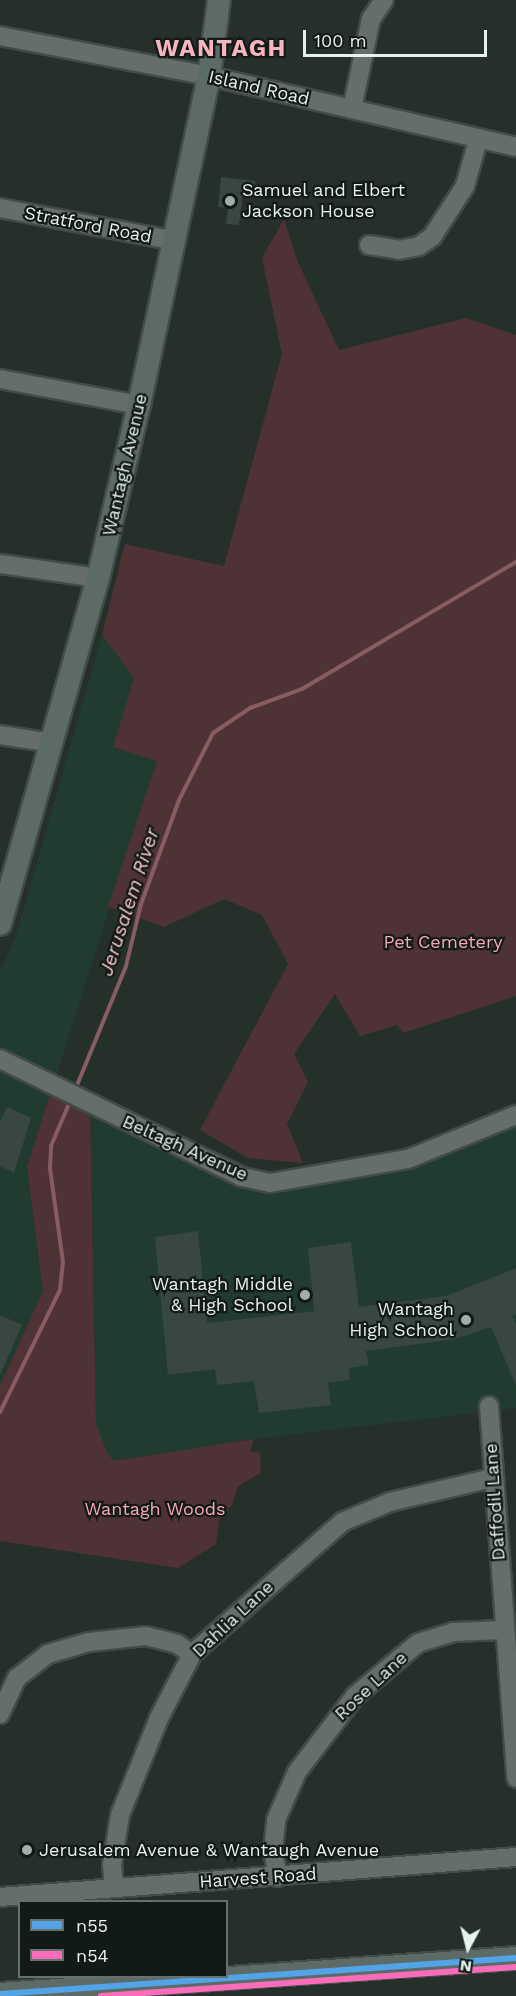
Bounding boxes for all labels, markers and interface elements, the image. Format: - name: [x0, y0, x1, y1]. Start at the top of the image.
- scale bar: [306, 18, 490, 56]
- text: 100 m: [314, 30, 367, 51]
- district label: WANTAGH: [155, 35, 287, 63]
- street label: Island Road: [206, 66, 312, 110]
- place label: Samuel and Elbert Jackson House: [242, 180, 406, 222]
- marker: Samuel and Elbert Jackson House: [223, 194, 237, 208]
- street label: Stratford Road: [23, 202, 153, 248]
- street label: Wantagh Avenue: [98, 391, 152, 539]
- water label: Jerusalem River: [94, 825, 164, 979]
- park label: Pet Cemetery: [383, 931, 503, 953]
- street label: Beltagh Avenue: [119, 1111, 251, 1185]
- place label: Wantagh Middle & High School: [152, 1274, 293, 1316]
- marker: Wantagh Middle & High School: [298, 1288, 312, 1302]
- place label: Wantagh High School: [349, 1299, 454, 1342]
- marker: Wantagh High School: [459, 1313, 473, 1327]
- street label: Daffodil Lane: [480, 1442, 510, 1562]
- park label: Wantagh Woods: [84, 1498, 226, 1520]
- street label: Dahlia Lane: [188, 1576, 278, 1662]
- street label: Rose Lane: [330, 1647, 412, 1725]
- place label: Jerusalem Avenue & Wantaugh Avenue: [39, 1839, 381, 1861]
- marker: Jerusalem Avenue & Wantaugh Avenue: [20, 1843, 34, 1857]
- street label: Harvest Road: [199, 1863, 317, 1893]
- legend: [18, 1900, 228, 1978]
- text: n55: [76, 1915, 108, 1936]
- north arrow: [438, 1918, 498, 1978]
- text: n54: [76, 1945, 109, 1966]
- text: N: [459, 1956, 473, 1977]

